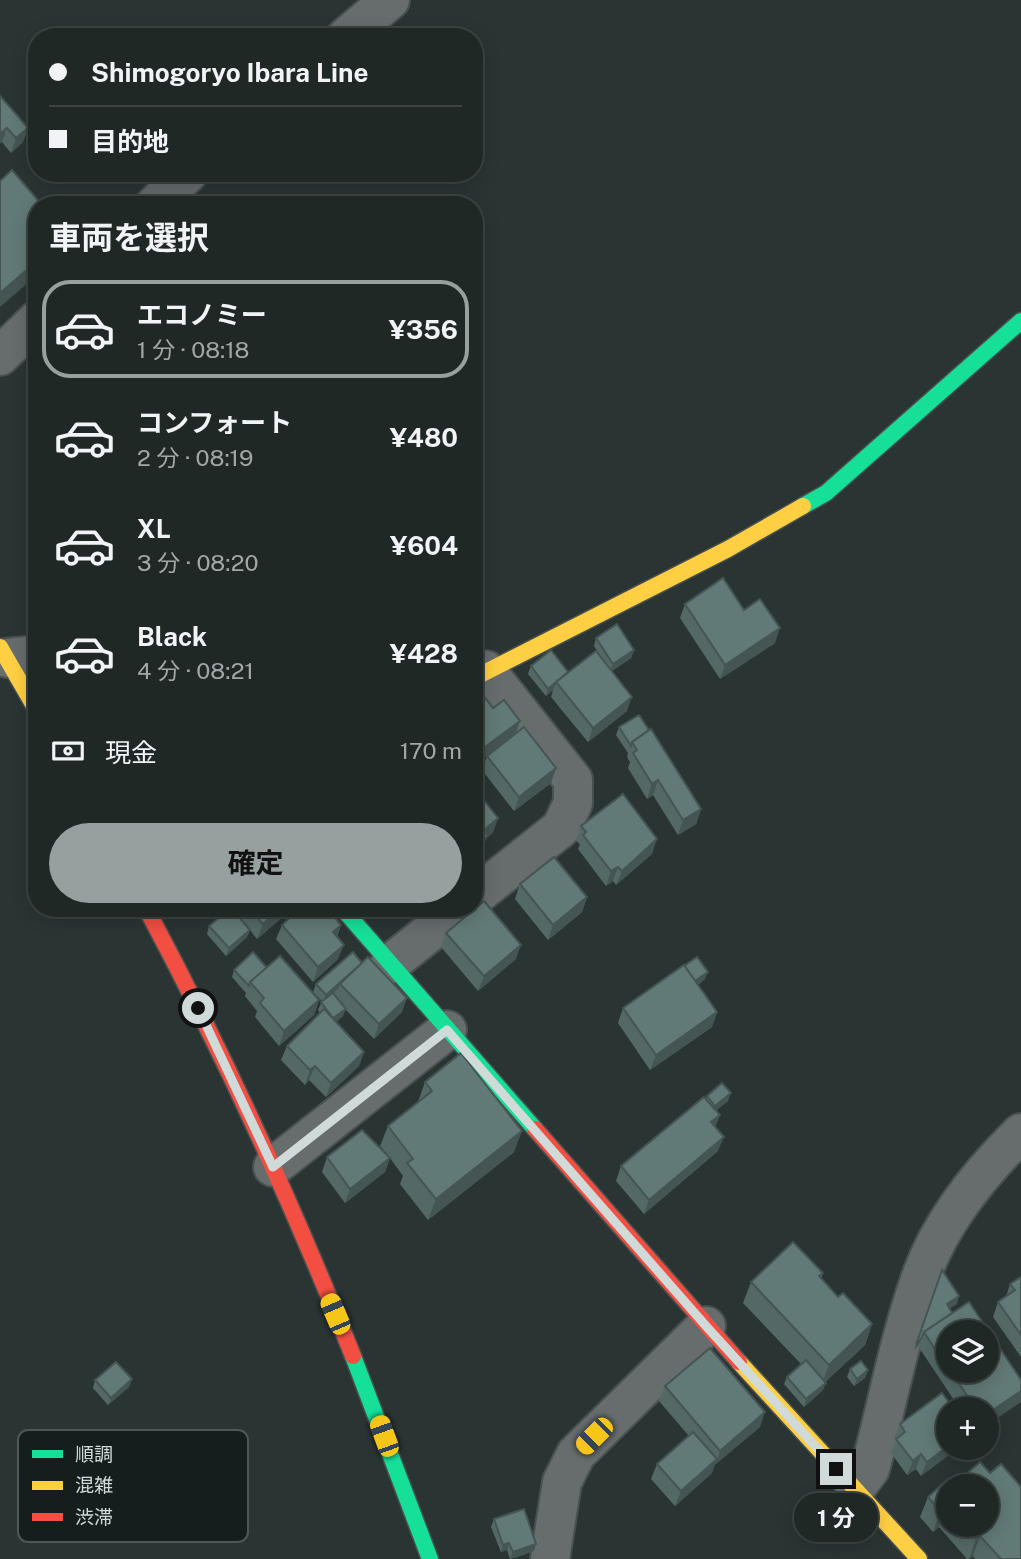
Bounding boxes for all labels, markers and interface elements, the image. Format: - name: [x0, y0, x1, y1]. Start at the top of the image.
- text: Shimogoryo Ibara Line: [91, 57, 368, 88]
- text: 目的地: [91, 126, 169, 157]
- text: 車両を選択: [49, 219, 209, 256]
- icon: car: [53, 298, 116, 361]
- text: エコノミー: [137, 299, 267, 330]
- text: ¥356: [389, 314, 458, 345]
- text: 1 分 · 08:18: [137, 336, 250, 363]
- icon: car: [53, 406, 116, 469]
- text: コンフォート: [137, 407, 292, 438]
- text: ¥480: [390, 422, 458, 453]
- text: 2 分 · 08:19: [137, 444, 253, 471]
- text: XL: [137, 513, 171, 544]
- icon: car: [53, 514, 116, 577]
- text: ¥604: [390, 530, 458, 561]
- text: 3 分 · 08:20: [137, 549, 259, 576]
- text: Black: [137, 621, 207, 652]
- icon: car: [53, 622, 116, 685]
- text: ¥428: [390, 638, 458, 669]
- text: 4 分 · 08:21: [137, 657, 254, 684]
- icon: cash: [49, 732, 87, 770]
- text: 現金: [105, 737, 157, 768]
- text: 170 m: [400, 737, 462, 764]
- button: 確定: [49, 823, 462, 903]
- route start: [182, 992, 214, 1024]
- car: [318, 1291, 353, 1337]
- map controls: [936, 1320, 999, 1537]
- button: layers: [936, 1320, 999, 1383]
- button: +: [936, 1397, 999, 1460]
- car: [367, 1413, 402, 1459]
- car: [572, 1414, 617, 1458]
- legend: [18, 1430, 248, 1542]
- text: 順調: [75, 1443, 113, 1465]
- route end: [820, 1453, 852, 1485]
- text: 混雑: [75, 1474, 113, 1496]
- button: −: [936, 1474, 999, 1537]
- callout: 1 分: [794, 1494, 878, 1542]
- text: 1 分: [817, 1504, 855, 1531]
- text: 渋滞: [75, 1506, 113, 1528]

